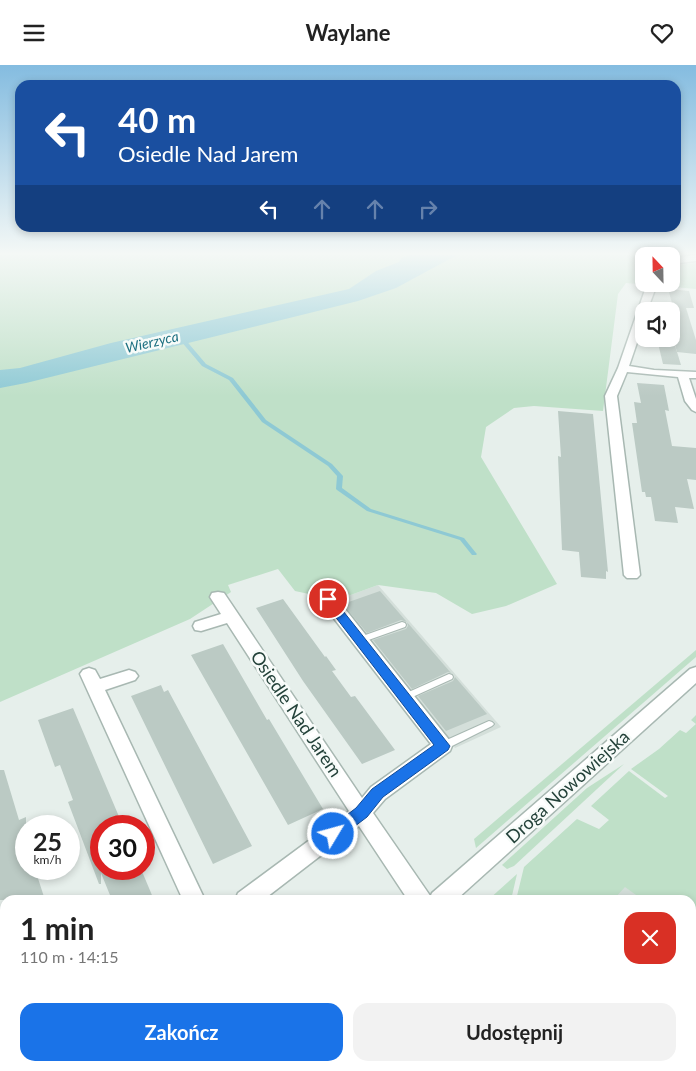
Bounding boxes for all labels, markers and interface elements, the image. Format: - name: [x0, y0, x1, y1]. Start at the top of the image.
- icon: menu: [20, 19, 48, 47]
- text: Waylane: [305, 19, 391, 46]
- icon: heart: [648, 19, 676, 47]
- text: 40 m: [118, 98, 196, 140]
- icon: left: [35, 100, 100, 165]
- text: Osiedle Nad Jarem: [118, 140, 298, 167]
- icon: left: [255, 195, 283, 223]
- icon: ahead: [308, 195, 336, 223]
- icon: ahead: [361, 195, 389, 223]
- icon: right: [414, 195, 442, 223]
- north arrow: [635, 247, 680, 293]
- map controls: [635, 247, 680, 347]
- button: sound: [635, 302, 680, 347]
- water label: Wierzyca: [124, 327, 180, 356]
- pin: [307, 578, 349, 620]
- icon: arrive: [314, 585, 342, 613]
- street label: Osiedle Nad Jarem: [246, 646, 347, 781]
- street label: Droga Nowowiejska: [501, 725, 634, 847]
- position arrow: [306, 807, 358, 859]
- speed limit sign: 30: [90, 815, 155, 880]
- text: 25: [33, 826, 62, 856]
- text: km/h: [33, 852, 62, 867]
- text: 1 min: [20, 910, 94, 946]
- button: close: [624, 912, 676, 964]
- text: 110 m · 14:15: [20, 947, 119, 966]
- button: Zakończ: [20, 1003, 343, 1061]
- button: Udostępnij: [353, 1003, 676, 1061]

